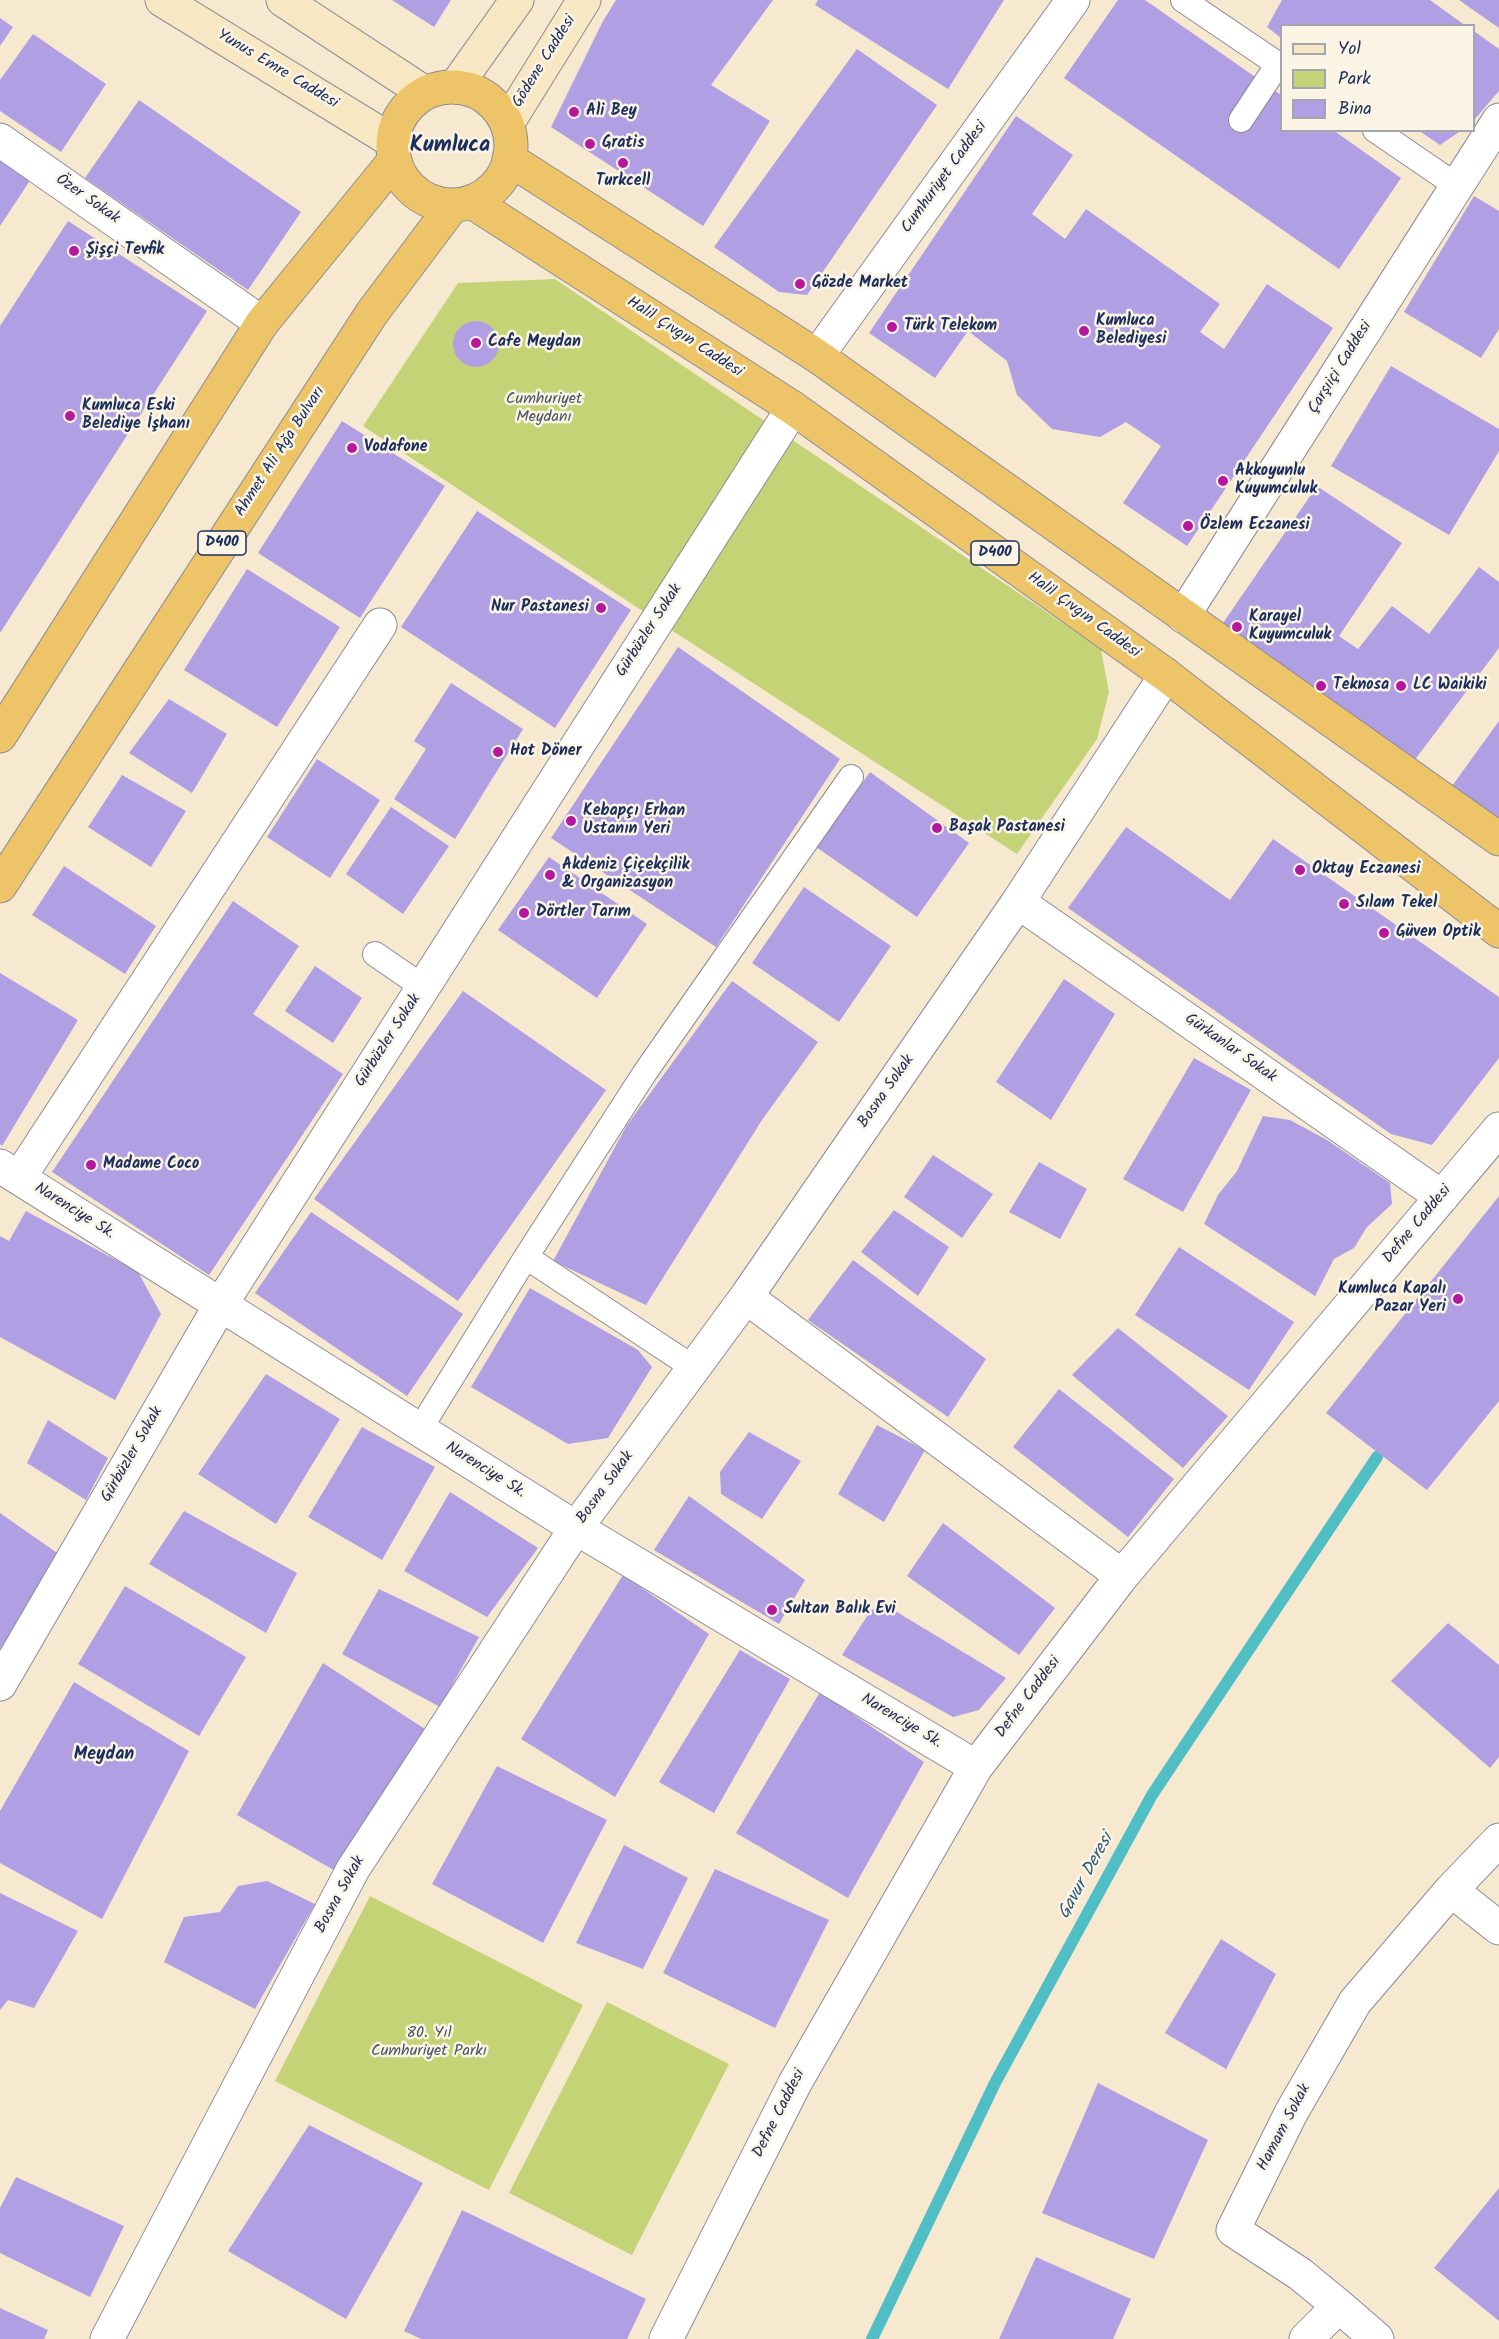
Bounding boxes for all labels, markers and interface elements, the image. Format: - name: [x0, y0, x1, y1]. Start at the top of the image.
- street label: Gödene Caddesi: [509, 12, 581, 112]
- legend: [1280, 24, 1475, 132]
- street label: Yunus Emre Caddesi: [213, 26, 341, 114]
- text: Yol: [1338, 35, 1361, 64]
- text: Park: [1338, 65, 1371, 94]
- text: Bina: [1338, 95, 1372, 124]
- place label: Ali Bey: [586, 102, 637, 122]
- marker: Ali Bey: [567, 105, 581, 119]
- street label: Cumhuriyet Caddesi: [898, 118, 992, 238]
- district label: Kumluca: [410, 134, 490, 160]
- place label: Gratis: [602, 134, 644, 154]
- marker: Gratis: [583, 137, 597, 151]
- marker: Turkcell: [616, 156, 630, 170]
- street label: Özer Sokak: [51, 171, 123, 229]
- place label: Turkcell: [596, 172, 650, 192]
- place label: Şişçi Tevfik: [86, 241, 164, 261]
- marker: Şişçi Tevfik: [67, 244, 81, 258]
- place label: Gözde Market: [812, 274, 908, 294]
- marker: Gözde Market: [793, 277, 807, 291]
- street label: Halil Çıvgın Caddesi: [622, 293, 746, 383]
- place label: Kumluca Belediyesi: [1096, 312, 1166, 350]
- place label: Türk Telekom: [904, 317, 997, 337]
- street label: Çarşıiçi Caddesi: [1305, 318, 1377, 418]
- marker: Türk Telekom: [885, 320, 899, 334]
- marker: Kumluca Belediyesi: [1077, 324, 1091, 338]
- place label: Cafe Meydan: [488, 333, 581, 353]
- marker: Cafe Meydan: [469, 336, 483, 350]
- street label: Ahmet Ali Ağa Bulvarı: [232, 383, 330, 521]
- park label: Cumhuriyet Meydanı: [506, 390, 582, 428]
- place label: Kumluca Eski Belediye İşhanı: [82, 397, 190, 435]
- marker: Kumluca Eski Belediye İşhanı: [63, 409, 77, 423]
- place label: Vodafone: [364, 438, 428, 458]
- marker: Vodafone: [345, 441, 359, 455]
- place label: Akkoyunlu Kuyumculuk: [1235, 462, 1317, 500]
- marker: Akkoyunlu Kuyumculuk: [1216, 474, 1230, 488]
- place label: Özlem Eczanesi: [1200, 516, 1310, 536]
- marker: Özlem Eczanesi: [1181, 519, 1195, 533]
- road number: D400: [198, 531, 246, 555]
- road number: D400: [971, 541, 1019, 565]
- street label: Halil Çıvgın Caddesi: [1023, 569, 1143, 663]
- street label: Gürbüzler Sokak: [613, 581, 687, 681]
- place label: Nur Pastanesi: [491, 598, 589, 618]
- marker: Nur Pastanesi: [594, 601, 608, 615]
- place label: Karayel Kuyumculuk: [1249, 608, 1331, 646]
- marker: Karayel Kuyumculuk: [1230, 620, 1244, 634]
- place label: Teknosa: [1333, 676, 1389, 696]
- place label: LC Waikiki: [1413, 676, 1487, 696]
- marker: Teknosa: [1314, 679, 1328, 693]
- marker: LC Waikiki: [1394, 679, 1408, 693]
- place label: Hot Döner: [510, 742, 581, 762]
- marker: Hot Döner: [491, 745, 505, 759]
- place label: Kebapçı Erhan Ustanın Yeri: [583, 802, 685, 840]
- marker: Kebapçı Erhan Ustanın Yeri: [564, 814, 578, 828]
- place label: Başak Pastanesi: [949, 818, 1065, 838]
- marker: Başak Pastanesi: [930, 821, 944, 835]
- place label: Akdeniz Çiçekçilik & Organizasyon: [562, 856, 689, 894]
- place label: Oktay Eczanesi: [1312, 860, 1420, 880]
- marker: Oktay Eczanesi: [1293, 863, 1307, 877]
- marker: Akdeniz Çiçekçilik & Organizasyon: [543, 868, 557, 882]
- place label: Sılam Tekel: [1356, 894, 1437, 914]
- marker: Sılam Tekel: [1337, 897, 1351, 911]
- place label: Dörtler Tarım: [536, 903, 631, 923]
- marker: Dörtler Tarım: [517, 906, 531, 920]
- place label: Güven Optik: [1396, 923, 1481, 943]
- marker: Güven Optik: [1377, 926, 1391, 940]
- street label: Gürbüzler Sokak: [352, 991, 426, 1091]
- street label: Gürkanlar Sokak: [1180, 1010, 1280, 1088]
- street label: Bosna Sokak: [855, 1052, 919, 1132]
- place label: Madame Coco: [103, 1155, 199, 1175]
- marker: Madame Coco: [84, 1158, 98, 1172]
- street label: Narenciye Sk.: [30, 1180, 118, 1244]
- street label: Defne Caddesi: [1380, 1182, 1456, 1268]
- place label: Kumluca Kapalı Pazar Yeri: [1338, 1280, 1446, 1318]
- marker: Kumluca Kapalı Pazar Yeri: [1451, 1292, 1465, 1306]
- street label: Gürbüzler Sokak: [98, 1404, 168, 1506]
- street label: Narenciye Sk.: [441, 1439, 529, 1503]
- street label: Bosna Sokak: [573, 1448, 639, 1528]
- place label: Sultan Balık Evi: [784, 1600, 896, 1620]
- marker: Sultan Balık Evi: [765, 1603, 779, 1617]
- street label: Defne Caddesi: [992, 1654, 1066, 1742]
- street label: Narenciye Sk.: [857, 1690, 945, 1754]
- district label: Meydan: [74, 1745, 134, 1767]
- water label: Gavur Deresi: [1055, 1830, 1119, 1924]
- street label: Bosna Sokak: [312, 1853, 370, 1937]
- park label: 80. Yıl Cumhuriyet Parkı: [371, 2024, 487, 2062]
- street label: Defne Caddesi: [750, 2067, 810, 2161]
- street label: Hamam Sokak: [1254, 2081, 1316, 2175]

